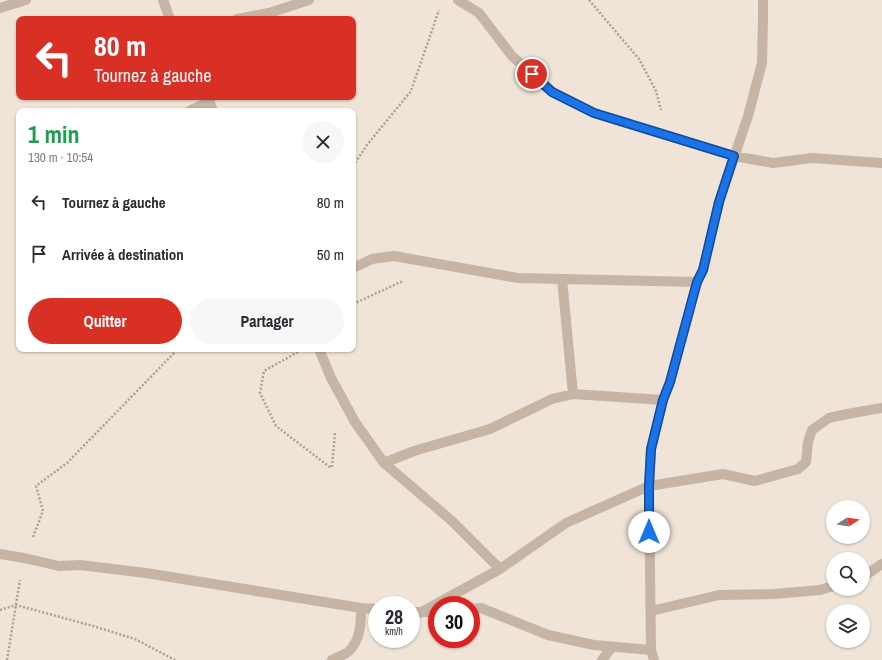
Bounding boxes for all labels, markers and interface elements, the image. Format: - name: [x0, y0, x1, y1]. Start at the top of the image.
- text: 80 m: [94, 27, 146, 65]
- icon: left: [28, 32, 80, 84]
- pin: [515, 57, 549, 91]
- text: Tournez à gauche: [94, 63, 211, 88]
- icon: arrive: [521, 63, 543, 85]
- text: 1 min: [28, 118, 79, 150]
- button: close: [302, 121, 344, 163]
- text: 130 m · 10:54: [28, 149, 93, 166]
- icon: left: [28, 191, 50, 213]
- text: Tournez à gauche: [62, 192, 166, 213]
- text: 80 m: [317, 192, 344, 213]
- icon: arrive: [28, 243, 50, 265]
- text: Arrivée à destination: [62, 244, 184, 265]
- text: 50 m: [317, 244, 344, 265]
- button: Quitter: [28, 298, 182, 344]
- button: Partager: [190, 298, 344, 344]
- north arrow: [826, 500, 870, 544]
- map controls: [826, 500, 870, 648]
- position arrow: [628, 511, 670, 553]
- button: search: [826, 552, 870, 596]
- speed limit sign: 30: [428, 596, 480, 648]
- text: 28: [385, 603, 403, 630]
- button: layers: [826, 604, 870, 648]
- text: km/h: [385, 625, 403, 638]

